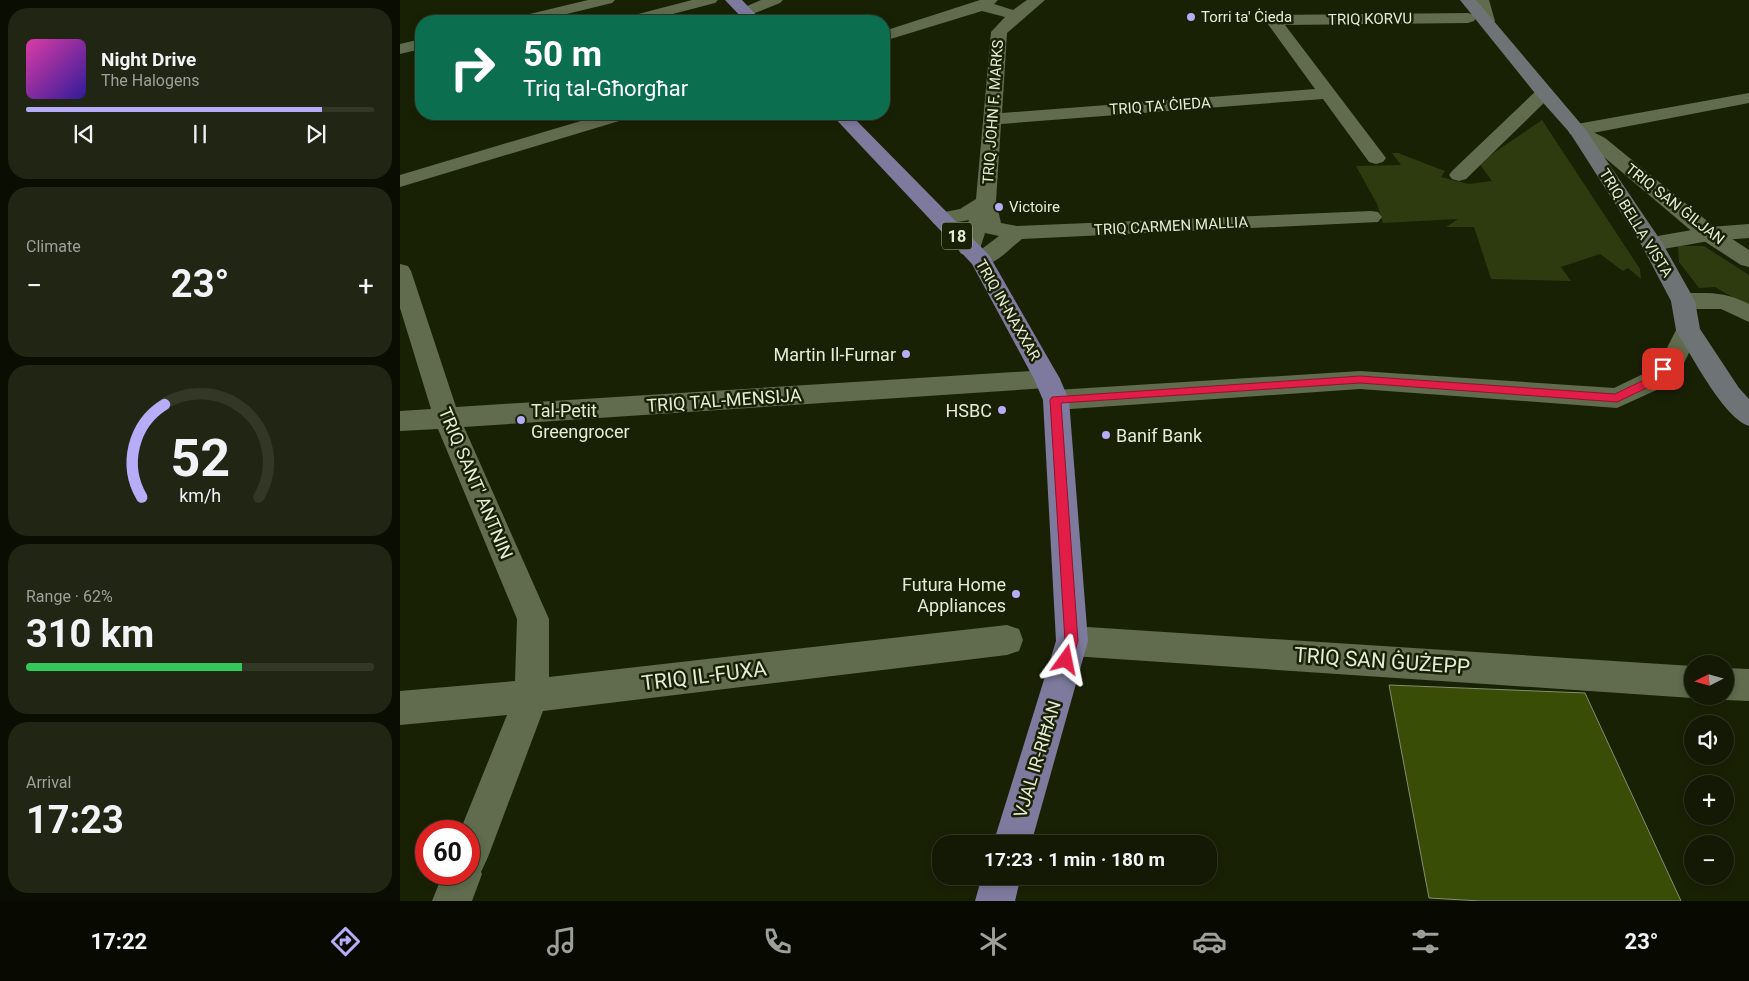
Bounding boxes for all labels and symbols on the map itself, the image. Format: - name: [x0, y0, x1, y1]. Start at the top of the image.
- place label: Torri ta' Ċieda: [1201, 8, 1292, 26]
- street label: TRIQ KORVU: [1328, 9, 1412, 29]
- marker: Torri ta' Ċieda: [1185, 11, 1197, 23]
- street label: TRIQ JOHN F. MARKS: [979, 39, 1007, 185]
- street label: TRIQ TA' ĊIEDA: [1109, 93, 1211, 119]
- street label: TRIQ SAN ĠILJAN: [1622, 160, 1728, 248]
- street label: TRIQ BELLA VISTA: [1595, 165, 1677, 281]
- place label: Victoire: [1009, 198, 1060, 216]
- marker: Victoire: [993, 201, 1005, 213]
- street label: TRIQ CARMEN MALLIA: [1093, 213, 1249, 239]
- road number: 18: [942, 222, 972, 250]
- street label: TRIQ IN-NAXXAR: [972, 256, 1044, 364]
- place label: Martin Il-Furnar: [773, 344, 896, 365]
- marker: Martin Il-Furnar: [900, 348, 912, 360]
- pin: [1642, 348, 1684, 390]
- street label: TRIQ TAL-MENSIJA: [646, 384, 803, 416]
- place label: Tal-Petit Greengrocer: [531, 400, 630, 442]
- place label: HSBC: [946, 400, 992, 421]
- street label: TRIQ SANT' ANTNIN: [435, 404, 517, 562]
- marker: HSBC: [996, 404, 1008, 416]
- marker: Tal-Petit Greengrocer: [515, 414, 527, 426]
- place label: Banif Bank: [1116, 425, 1203, 446]
- marker: Banif Bank: [1100, 429, 1112, 441]
- place label: Futura Home Appliances: [902, 574, 1006, 616]
- marker: Futura Home Appliances: [1010, 588, 1022, 600]
- position arrow: [1039, 633, 1091, 685]
- street label: TRIQ SAN ĠUŻEPP: [1293, 643, 1471, 679]
- north arrow: [1684, 655, 1734, 705]
- street label: TRIQ IL-FUXA: [640, 656, 768, 696]
- street label: VJAL IR-RIĦAN: [1009, 698, 1065, 820]
- speed limit sign: 60: [415, 820, 480, 885]

